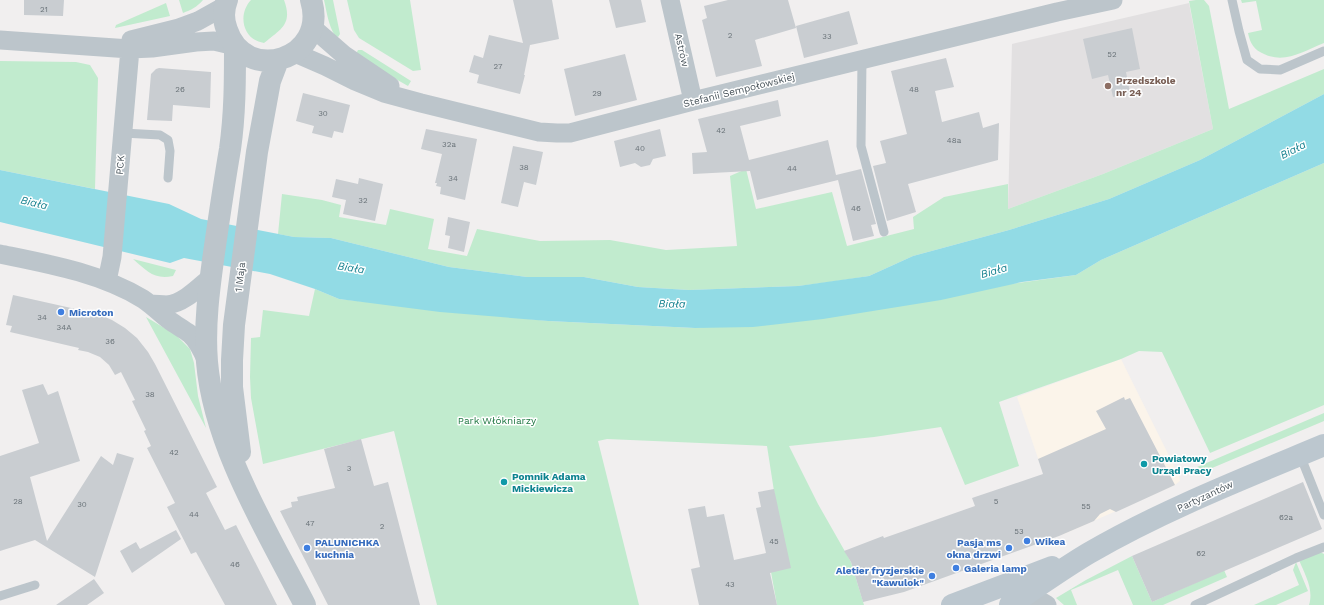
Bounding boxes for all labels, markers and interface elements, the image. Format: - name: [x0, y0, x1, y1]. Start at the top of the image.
- house number: 21: [40, 5, 48, 14]
- house number: 2: [728, 31, 733, 40]
- street label: Astrów: [673, 32, 691, 68]
- house number: 33: [822, 32, 832, 41]
- house number: 52: [1107, 50, 1117, 59]
- house number: 27: [494, 62, 503, 71]
- street label: Stefanii Sempołowskiej: [682, 71, 796, 109]
- place label: Przedszkole nr 24: [1116, 75, 1176, 98]
- marker: Przedszkole nr 24: [1103, 81, 1113, 91]
- house number: 26: [175, 85, 185, 94]
- house number: 48: [909, 85, 919, 94]
- house number: 29: [592, 89, 602, 98]
- house number: 30: [318, 109, 328, 118]
- house number: 42: [716, 126, 726, 135]
- house number: 48a: [947, 136, 962, 145]
- water label: Biała: [1278, 138, 1308, 162]
- house number: 32a: [442, 140, 456, 149]
- house number: 40: [635, 144, 645, 153]
- street label: PCK: [114, 154, 126, 175]
- house number: 38: [519, 163, 529, 172]
- house number: 44: [787, 164, 797, 173]
- house number: 34: [448, 174, 458, 183]
- water label: Biała: [19, 194, 49, 212]
- house number: 32: [358, 196, 368, 205]
- house number: 46: [851, 204, 861, 213]
- water label: Biała: [336, 259, 366, 277]
- street label: 1 Maja: [233, 261, 247, 292]
- water label: Biała: [979, 261, 1009, 281]
- water label: Biała: [658, 297, 686, 311]
- marker: Microton: [56, 307, 66, 317]
- place label: Microton: [69, 307, 113, 318]
- house number: 34: [37, 313, 47, 322]
- house number: 34A: [57, 323, 72, 332]
- house number: 36: [105, 337, 115, 346]
- house number: 38: [145, 390, 155, 399]
- park label: Park Włókniarzy: [458, 415, 537, 426]
- house number: 42: [169, 448, 179, 457]
- place label: Powiatowy Urząd Pracy: [1152, 453, 1212, 476]
- marker: Powiatowy Urząd Pracy: [1139, 459, 1149, 469]
- house number: 3: [347, 464, 352, 473]
- place label: Pomnik Adama Mickiewicza: [512, 471, 586, 494]
- marker: Pomnik Adama Mickiewicza: [499, 477, 509, 487]
- street label: Partyzantów: [1175, 478, 1235, 514]
- house number: 28: [13, 497, 23, 506]
- house number: 5: [994, 497, 999, 506]
- house number: 30: [77, 500, 87, 509]
- house number: 55: [1081, 502, 1091, 511]
- house number: 44: [189, 510, 199, 519]
- house number: 62a: [1279, 513, 1293, 522]
- house number: 47: [306, 519, 315, 528]
- house number: 2: [380, 522, 385, 531]
- house number: 53: [1014, 527, 1024, 536]
- marker: Wikea: [1022, 536, 1032, 546]
- place label: Wikea: [1035, 536, 1066, 547]
- place label: PALUNICHKA kuchnia: [315, 537, 380, 560]
- house number: 45: [769, 537, 779, 546]
- place label: Pasja ms okna drzwi: [946, 537, 1002, 560]
- marker: PALUNICHKA kuchnia: [302, 543, 312, 553]
- marker: Pasja ms okna drzwi: [1004, 543, 1014, 553]
- house number: 62: [1196, 549, 1206, 558]
- house number: 46: [230, 560, 240, 569]
- marker: Galeria lamp: [951, 563, 961, 573]
- place label: Galeria lamp: [964, 563, 1027, 574]
- place label: Aletier fryzjerskie "Kawulok": [836, 565, 925, 588]
- marker: Aletier fryzjerskie "Kawulok": [927, 571, 937, 581]
- house number: 43: [725, 580, 735, 589]

